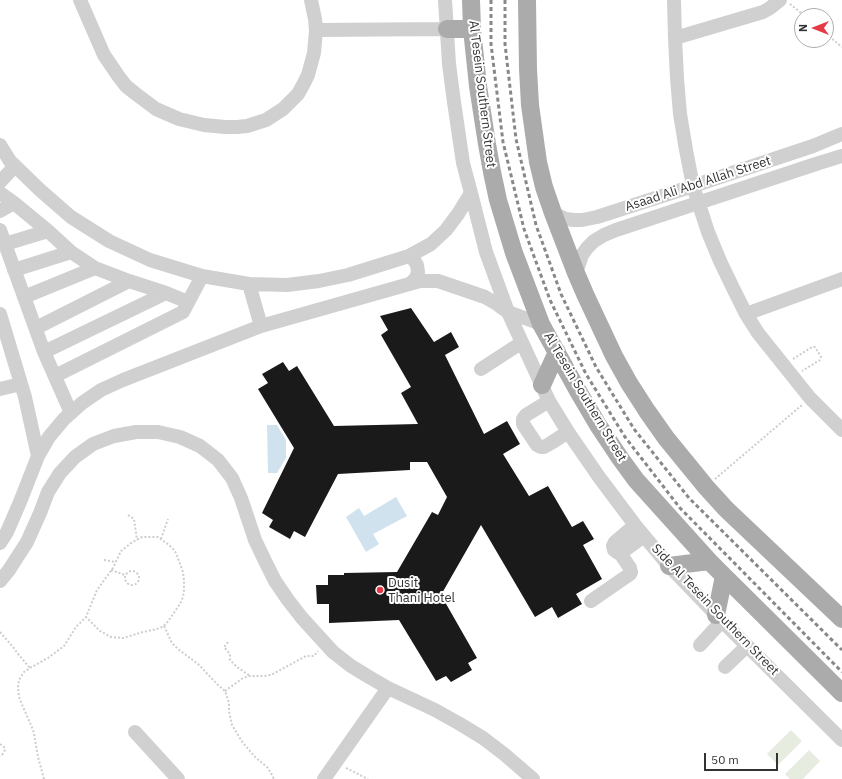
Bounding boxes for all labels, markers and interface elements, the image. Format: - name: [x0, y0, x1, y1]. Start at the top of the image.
- north arrow: [794, 8, 834, 48]
- street label: Al Tesein Southern Street: [465, 20, 499, 168]
- text: N: [796, 24, 810, 32]
- street label: Asaad Ali Abd Allah Street: [623, 153, 773, 215]
- street label: Al Tesein Southern Street: [540, 330, 630, 464]
- street label: Side Al Tesein Southern Street: [648, 541, 782, 679]
- place label: Dusit Thani Hotel: [388, 575, 455, 606]
- marker: Dusit Thani Hotel: [375, 585, 385, 595]
- scale bar: [706, 745, 780, 771]
- text: 50 m: [711, 752, 739, 767]

